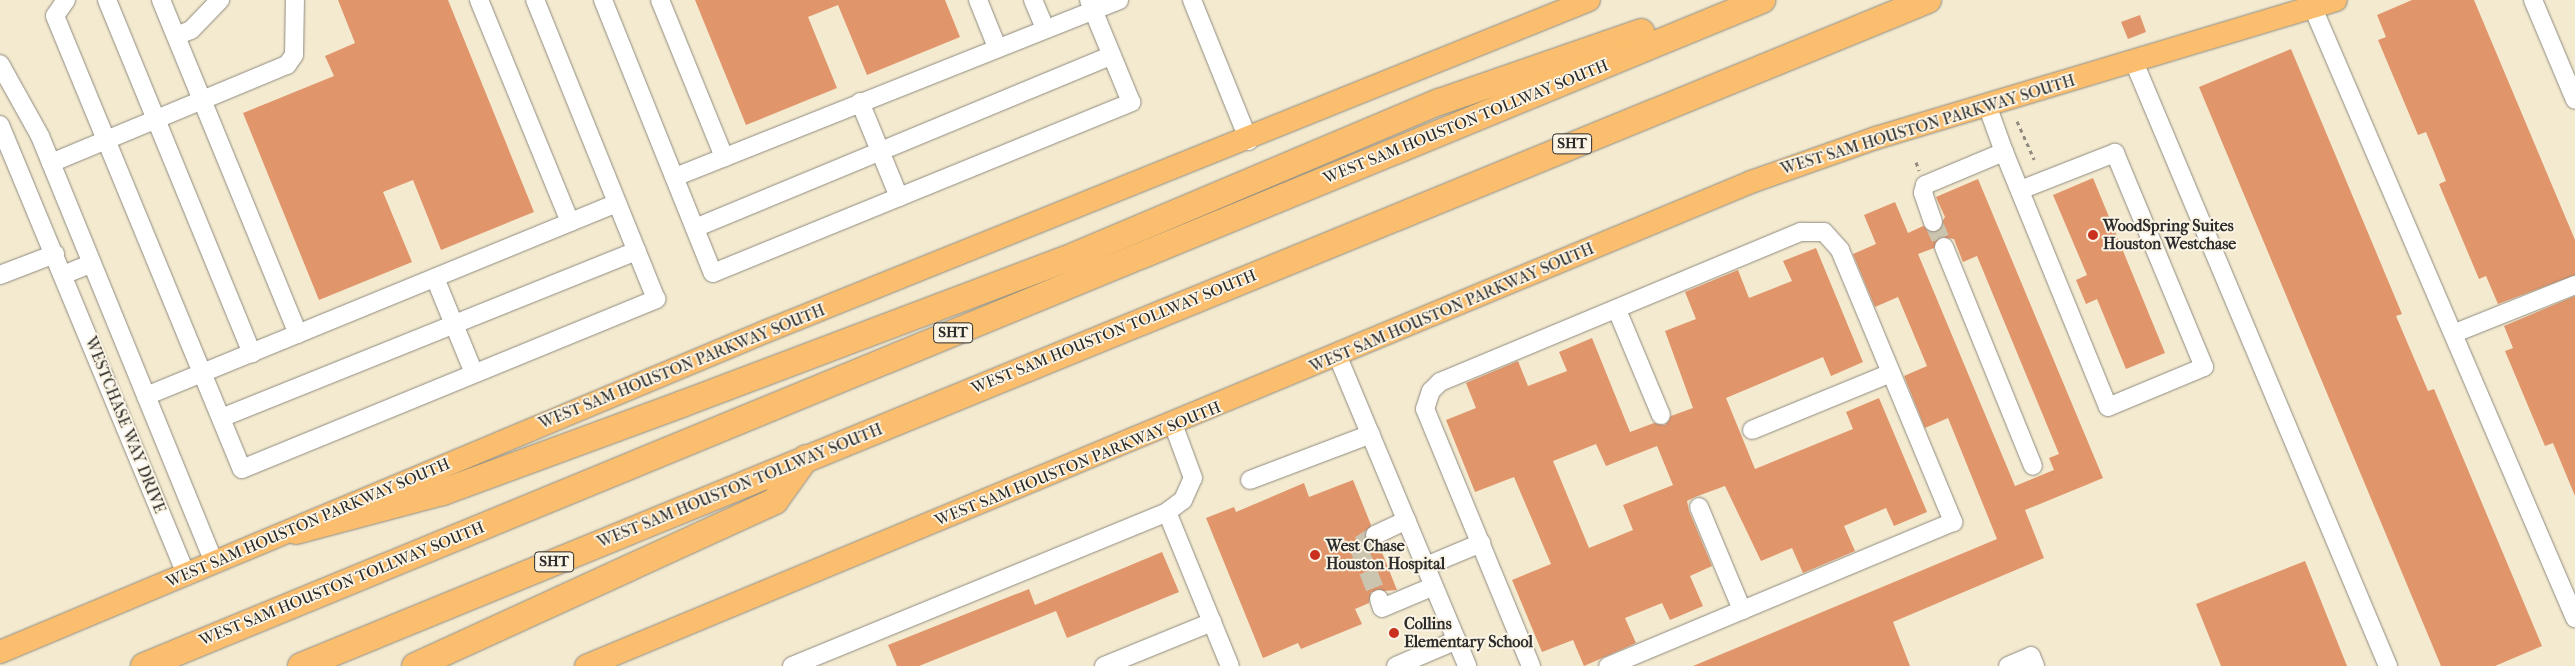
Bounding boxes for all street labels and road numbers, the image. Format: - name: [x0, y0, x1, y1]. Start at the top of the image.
- street label: WEST SAM HOUSTON TOLLWAY SOUTH: [1321, 56, 1611, 188]
- street label: WEST SAM HOUSTON PARKWAY SOUTH: [1778, 71, 2078, 179]
- road number: SHT: [1552, 132, 1592, 156]
- street label: WEST SAM HOUSTON PARKWAY SOUTH: [1307, 239, 1597, 377]
- street label: WEST SAM HOUSTON TOLLWAY SOUTH: [969, 266, 1259, 398]
- street label: WEST SAM HOUSTON PARKWAY SOUTH: [536, 301, 828, 433]
- road number: SHT: [933, 320, 973, 346]
- street label: WESTCHASE WAY DRIVE: [81, 334, 169, 516]
- street label: WEST SAM HOUSTON PARKWAY SOUTH: [932, 398, 1224, 530]
- street label: WEST SAM HOUSTON TOLLWAY SOUTH: [595, 420, 885, 552]
- street label: WEST SAM HOUSTON PARKWAY SOUTH: [163, 454, 453, 592]
- street label: WEST SAM HOUSTON TOLLWAY SOUTH: [197, 518, 487, 650]
- road number: SHT: [534, 550, 574, 574]

